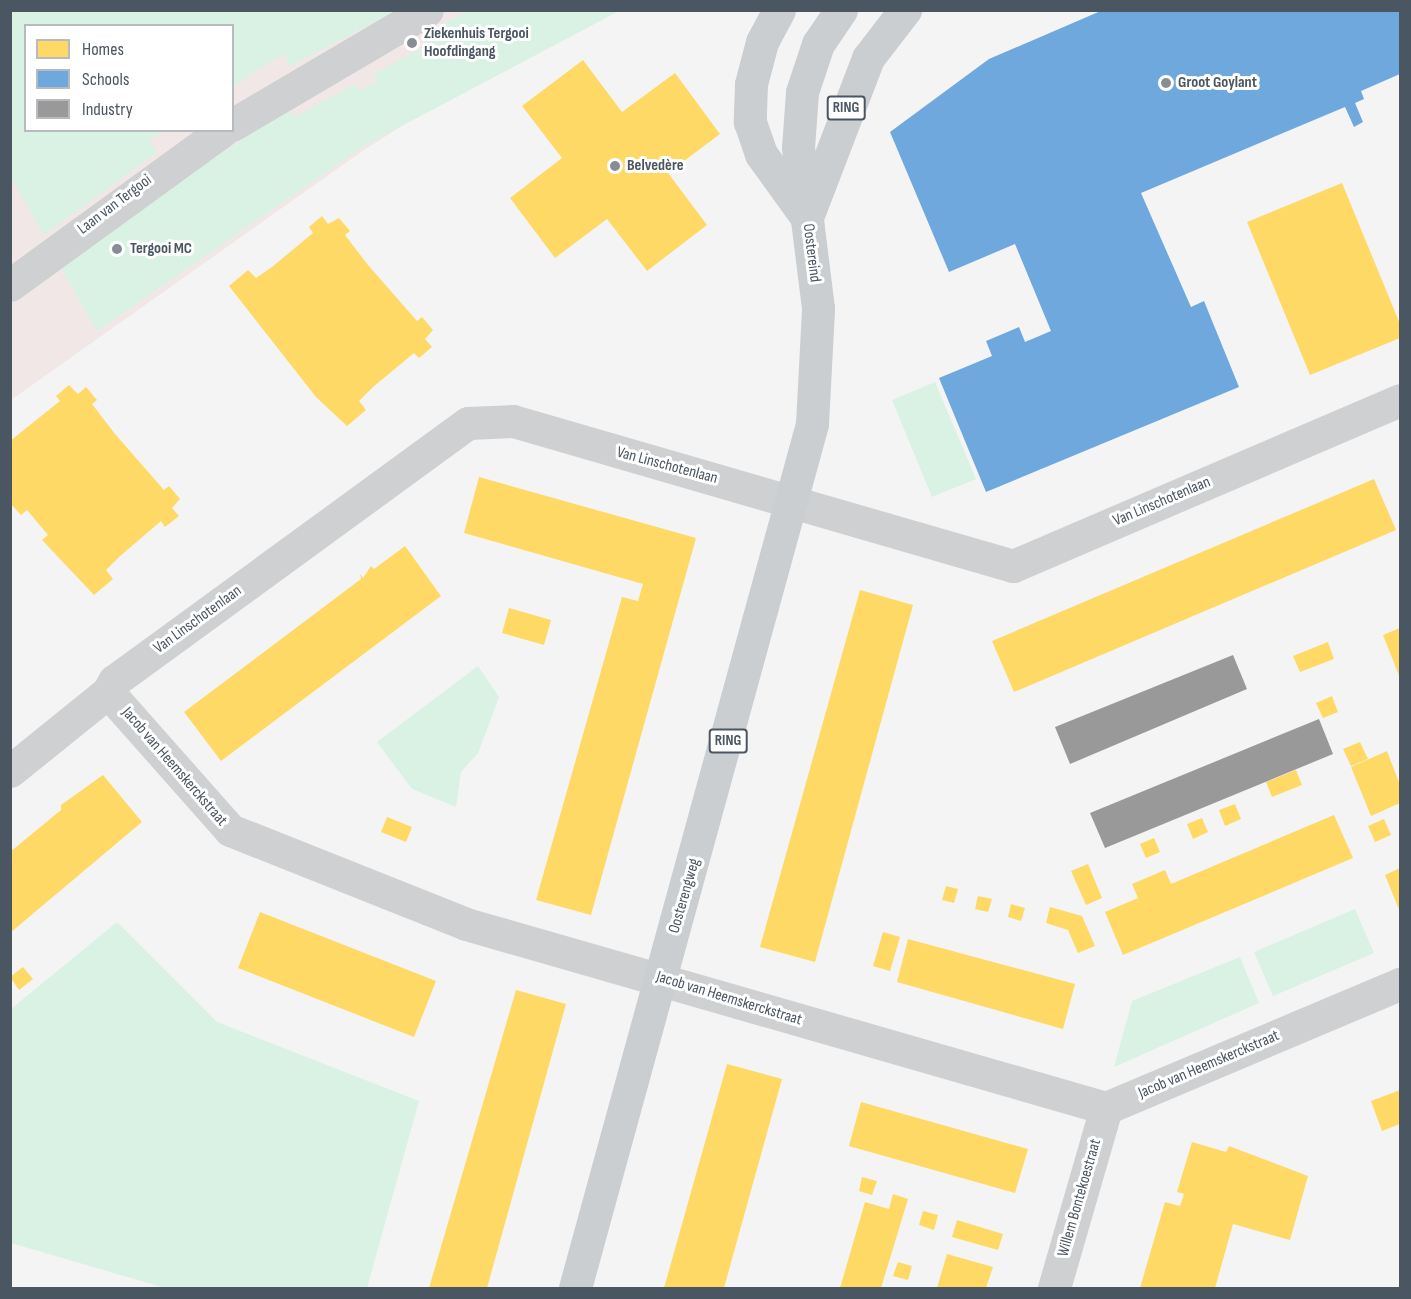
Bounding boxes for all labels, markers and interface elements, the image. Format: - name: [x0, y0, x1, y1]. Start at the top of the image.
- legend: [24, 24, 234, 132]
- place label: Ziekenhuis Tergooi Hoofdingang: [424, 24, 529, 62]
- marker: Ziekenhuis Tergooi Hoofdingang: [405, 36, 419, 50]
- text: Homes: [82, 39, 124, 60]
- text: Schools: [82, 69, 129, 90]
- place label: Groot Goylant: [1178, 73, 1257, 93]
- marker: Groot Goylant: [1159, 76, 1173, 90]
- road number: RING: [826, 96, 866, 120]
- text: Industry: [82, 99, 133, 120]
- place label: Belvedère: [627, 156, 684, 176]
- marker: Belvedère: [608, 159, 622, 173]
- street label: Laan van Tergooi: [74, 171, 156, 239]
- street label: Oostereind: [798, 223, 824, 283]
- place label: Tergooi MC: [130, 239, 192, 259]
- marker: Tergooi MC: [108, 240, 126, 258]
- street label: Van Linschotenlaan: [614, 443, 720, 489]
- street label: Van Linschotenlaan: [1110, 473, 1214, 531]
- street label: Van Linschotenlaan: [150, 582, 246, 658]
- street label: Jacob van Heemskerckstraat: [117, 704, 231, 830]
- road number: RING: [708, 729, 748, 753]
- street label: Oosterengweg: [665, 856, 705, 936]
- street label: Jacob van Heemskerckstraat: [654, 968, 804, 1030]
- street label: Jacob van Heemskerckstraat: [1136, 1027, 1282, 1103]
- street label: Willem Bontekoestraat: [1054, 1137, 1106, 1259]

